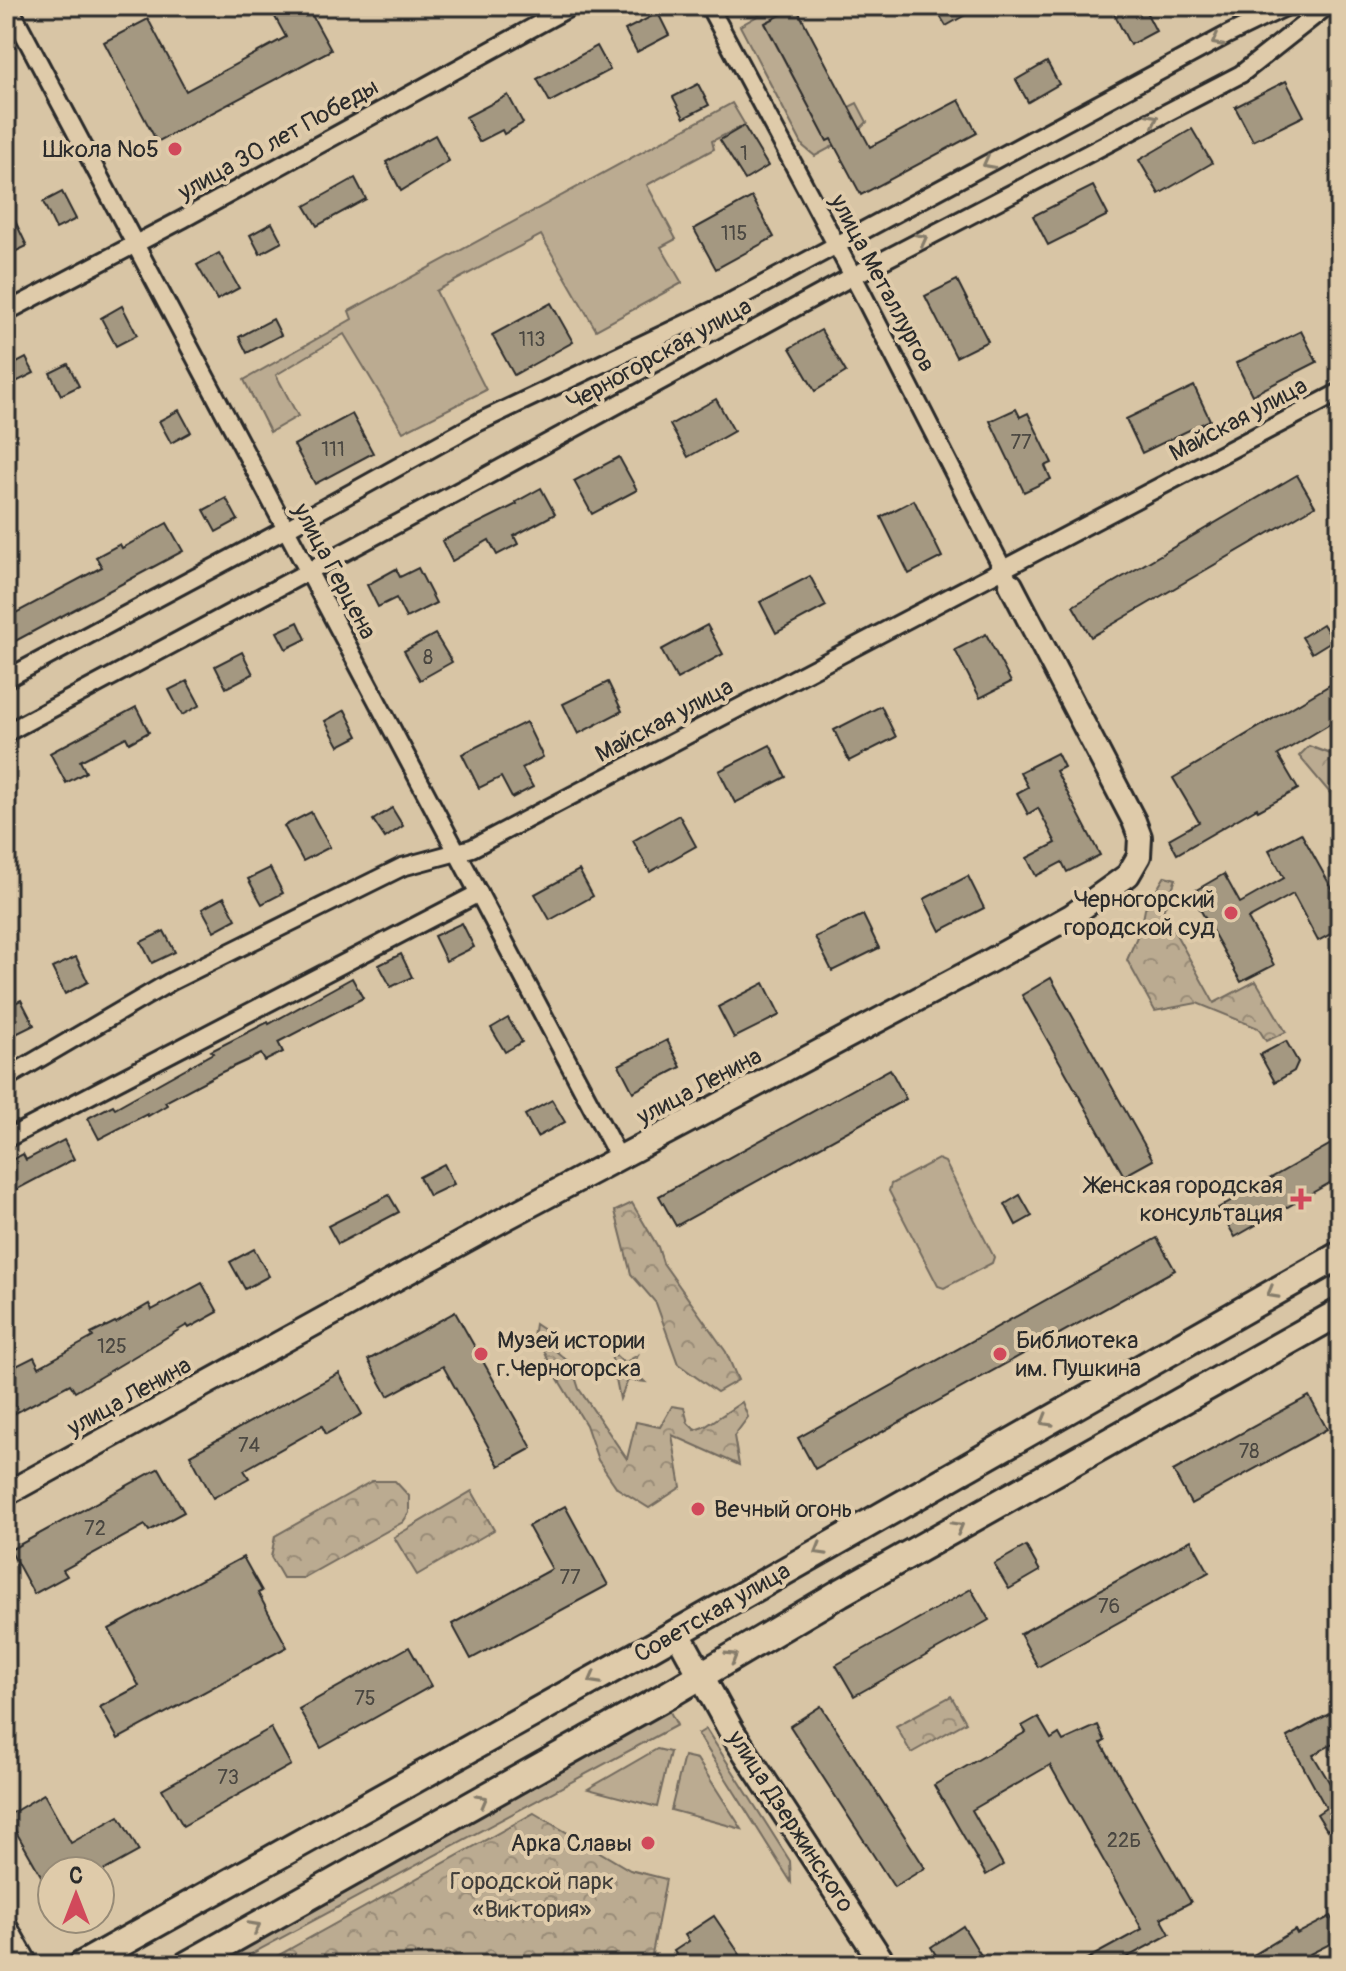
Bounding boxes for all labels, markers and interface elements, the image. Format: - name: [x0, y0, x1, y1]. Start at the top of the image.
- one-way arrow: [1210, 31, 1225, 46]
- street label: улица 30 лет Победы: [172, 72, 383, 207]
- one-way arrow: [1144, 114, 1159, 129]
- place label: Школа №5: [43, 135, 159, 164]
- marker: Школа №5: [166, 140, 184, 158]
- house number: 1: [740, 141, 748, 166]
- one-way arrow: [981, 154, 996, 169]
- street label: улица Металлургов: [823, 189, 942, 377]
- house number: 115: [721, 221, 747, 246]
- one-way arrow: [914, 234, 928, 249]
- street label: Черногорская улица: [562, 292, 757, 417]
- house number: 113: [519, 327, 545, 352]
- street label: Майская улица: [1164, 371, 1312, 468]
- house number: 77: [1010, 430, 1032, 455]
- house number: 111: [321, 437, 345, 462]
- street label: улица Герцена: [286, 497, 382, 644]
- house number: 8: [423, 645, 433, 670]
- street label: Майская улица: [590, 672, 738, 769]
- place label: Черногорский городской суд: [1064, 885, 1216, 942]
- marker: Черногорский городской суд: [1222, 904, 1240, 922]
- street label: улица Ленина: [631, 1041, 767, 1132]
- place label: Женская городская консультация: [1082, 1171, 1283, 1228]
- marker: Женская городская консультация: [1290, 1188, 1312, 1210]
- one-way arrow: [1266, 1283, 1281, 1299]
- place label: Музей истории г.Черногорска: [497, 1326, 645, 1383]
- place label: Библиотека им. Пушкина: [1016, 1326, 1141, 1383]
- house number: 125: [97, 1334, 127, 1359]
- marker: Музей истории г.Черногорска: [472, 1345, 490, 1363]
- marker: Библиотека им. Пушкина: [991, 1345, 1009, 1363]
- street label: улица Ленина: [61, 1351, 196, 1443]
- one-way arrow: [1040, 1412, 1054, 1427]
- house number: 74: [238, 1433, 260, 1458]
- house number: 78: [1239, 1439, 1259, 1464]
- place label: Вечный огонь: [714, 1495, 853, 1524]
- marker: Вечный огонь: [689, 1500, 707, 1518]
- house number: 72: [84, 1516, 106, 1541]
- one-way arrow: [949, 1522, 964, 1537]
- one-way arrow: [814, 1540, 829, 1556]
- street label: Советская улица: [629, 1556, 795, 1669]
- house number: 77: [559, 1565, 581, 1590]
- house number: 76: [1098, 1594, 1120, 1619]
- one-way arrow: [723, 1651, 738, 1667]
- one-way arrow: [588, 1669, 603, 1685]
- house number: 75: [354, 1686, 376, 1711]
- street label: улица Дзержинского: [721, 1724, 860, 1918]
- house number: 73: [217, 1765, 239, 1790]
- one-way arrow: [474, 1794, 488, 1809]
- house number: 22Б: [1107, 1828, 1141, 1853]
- place label: Арка Славы: [511, 1829, 632, 1858]
- marker: Арка Славы: [639, 1834, 657, 1852]
- north arrow: [36, 1855, 116, 1935]
- text: С: [69, 1862, 83, 1890]
- park label: Городской парк «Виктория»: [450, 1867, 614, 1924]
- one-way arrow: [246, 1921, 261, 1937]

